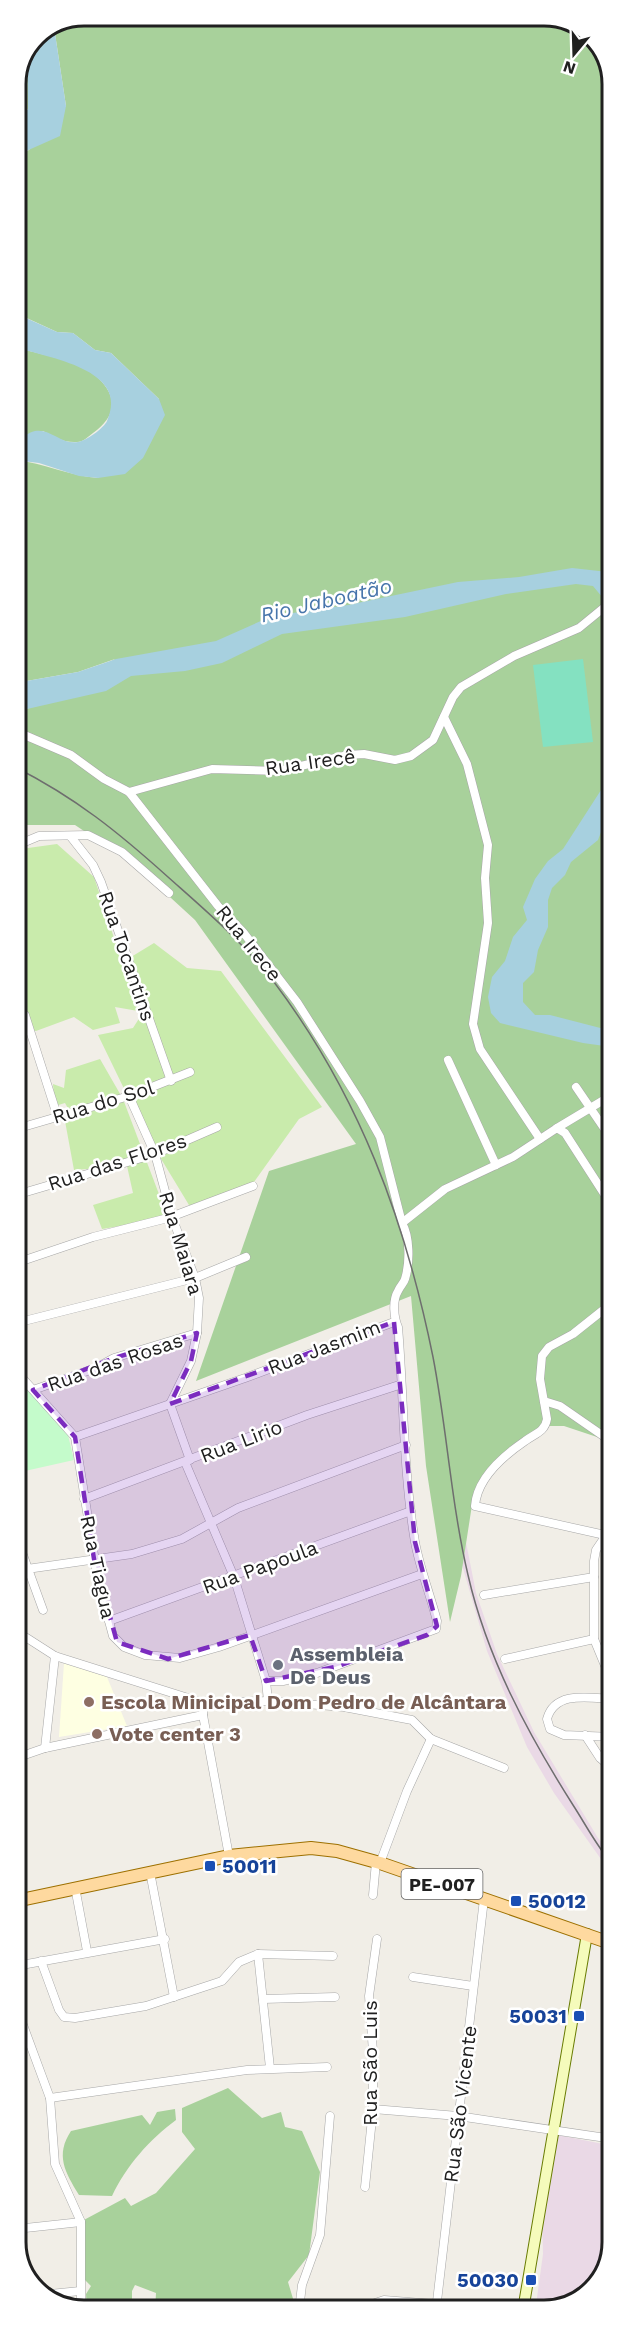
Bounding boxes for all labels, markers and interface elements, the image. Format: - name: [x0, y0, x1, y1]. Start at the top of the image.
- north arrow: [544, 24, 604, 84]
- text: N: [561, 57, 578, 79]
- water label: Rio Jaboatão: [258, 573, 394, 627]
- street label: Rua Irecê: [263, 744, 357, 780]
- street label: Rua Tocantins: [94, 888, 160, 1024]
- street label: Rua Irece: [211, 900, 287, 986]
- street label: Rua do Sol: [49, 1075, 157, 1129]
- street label: Rua das Flores: [45, 1128, 189, 1196]
- street label: Rua Maiara: [154, 1188, 208, 1298]
- street label: Rua Jasmim: [264, 1314, 384, 1380]
- street label: Rua das Rosas: [44, 1328, 186, 1396]
- street label: Rua Lirio: [197, 1414, 285, 1468]
- street label: Rua Tiagua: [75, 1513, 121, 1621]
- street label: Rua Papoula: [199, 1535, 321, 1599]
- place label: Assembleia De Deus: [290, 1642, 404, 1689]
- marker: Assembleia De Deus: [271, 1658, 285, 1672]
- place label: Escola Minicipal Dom Pedro de Alcântara: [101, 1690, 507, 1714]
- marker: Escola Minicipal Dom Pedro de Alcântara: [82, 1695, 96, 1709]
- place label: Vote center 3: [109, 1722, 241, 1746]
- marker: Vote center 3: [90, 1727, 104, 1741]
- place label: 50011: [222, 1854, 277, 1878]
- marker: 50011: [203, 1859, 217, 1873]
- road number: PE-007: [402, 1869, 482, 1899]
- place label: 50012: [528, 1889, 586, 1913]
- marker: 50012: [509, 1894, 523, 1908]
- street label: Rua São Luis: [358, 2000, 382, 2126]
- place label: 50031: [509, 2004, 567, 2028]
- marker: 50031: [572, 2009, 586, 2023]
- street label: Rua São Vicente: [438, 2024, 482, 2184]
- place label: 50030: [457, 2268, 519, 2292]
- marker: 50030: [524, 2273, 538, 2287]

